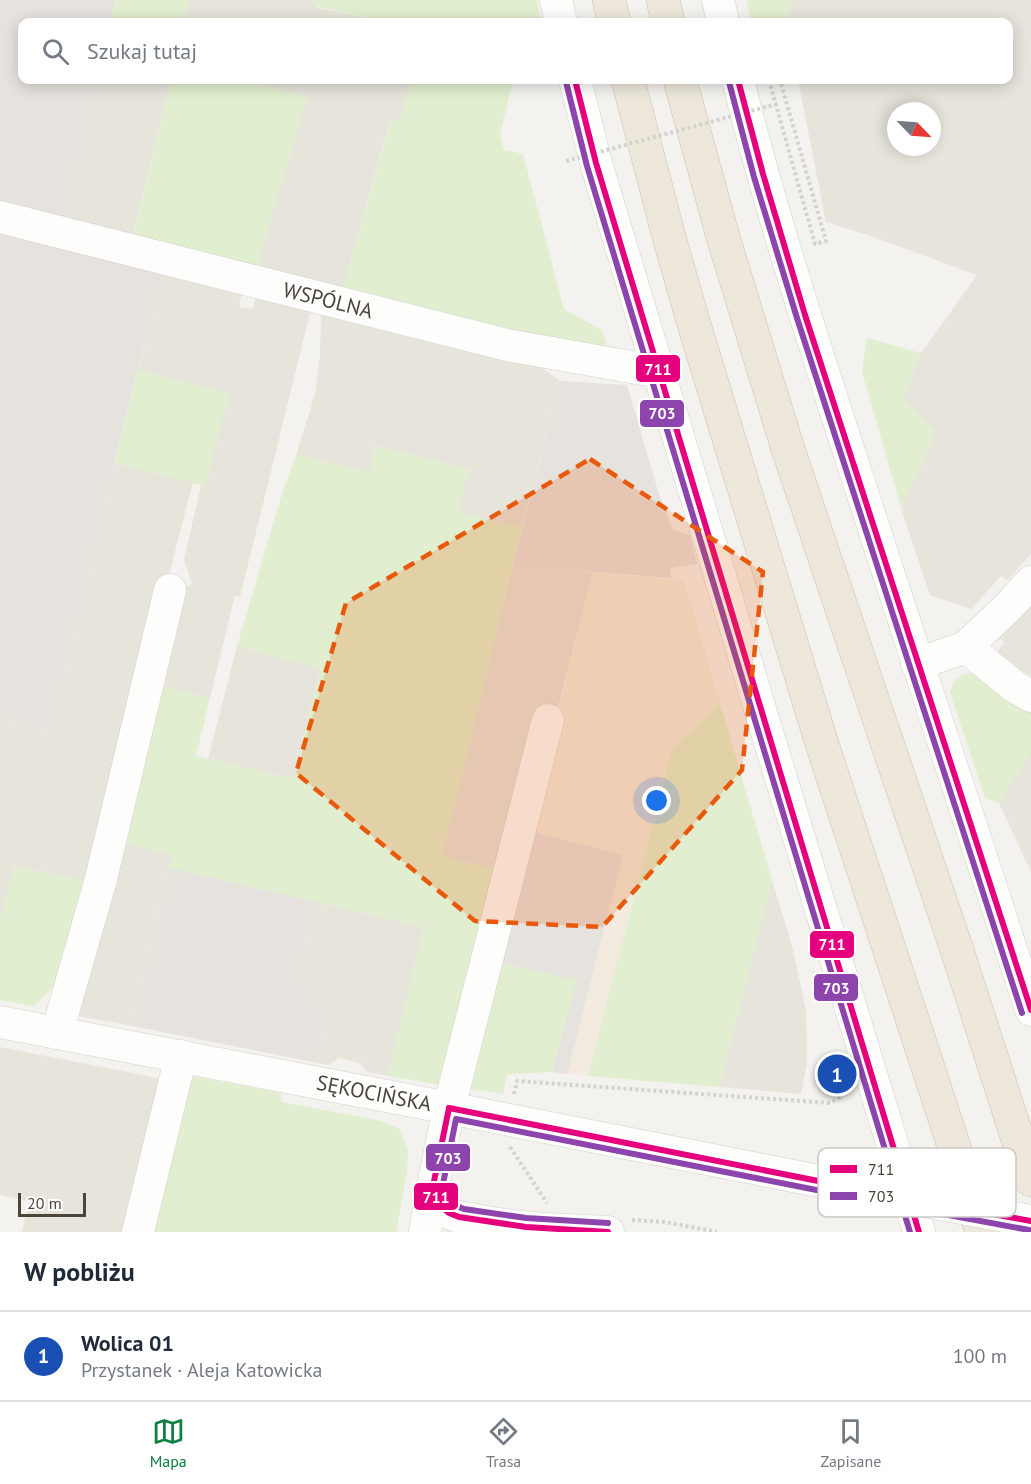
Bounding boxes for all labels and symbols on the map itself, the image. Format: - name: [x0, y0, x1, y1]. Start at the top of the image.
- north arrow: [887, 102, 941, 156]
- street label: WSPÓLNA: [280, 276, 376, 324]
- line badge: 711: [635, 354, 681, 383]
- text: 711: [644, 359, 672, 379]
- line badge: 703: [639, 399, 685, 428]
- text: 703: [648, 403, 676, 423]
- your location: [642, 786, 671, 815]
- line badge: 711: [809, 930, 855, 959]
- text: 711: [818, 934, 846, 954]
- line badge: 703: [813, 973, 859, 1002]
- text: 703: [822, 978, 850, 998]
- pin: 1: [818, 1052, 856, 1096]
- street label: SĘKOCIŃSKA: [314, 1069, 434, 1117]
- line badge: 703: [425, 1143, 471, 1172]
- text: 703: [434, 1148, 462, 1168]
- legend: [818, 1148, 1016, 1217]
- text: 711: [868, 1159, 894, 1179]
- line badge: 711: [413, 1182, 459, 1211]
- text: 703: [868, 1186, 894, 1206]
- text: 711: [422, 1187, 450, 1207]
- scale bar: [18, 1190, 86, 1218]

